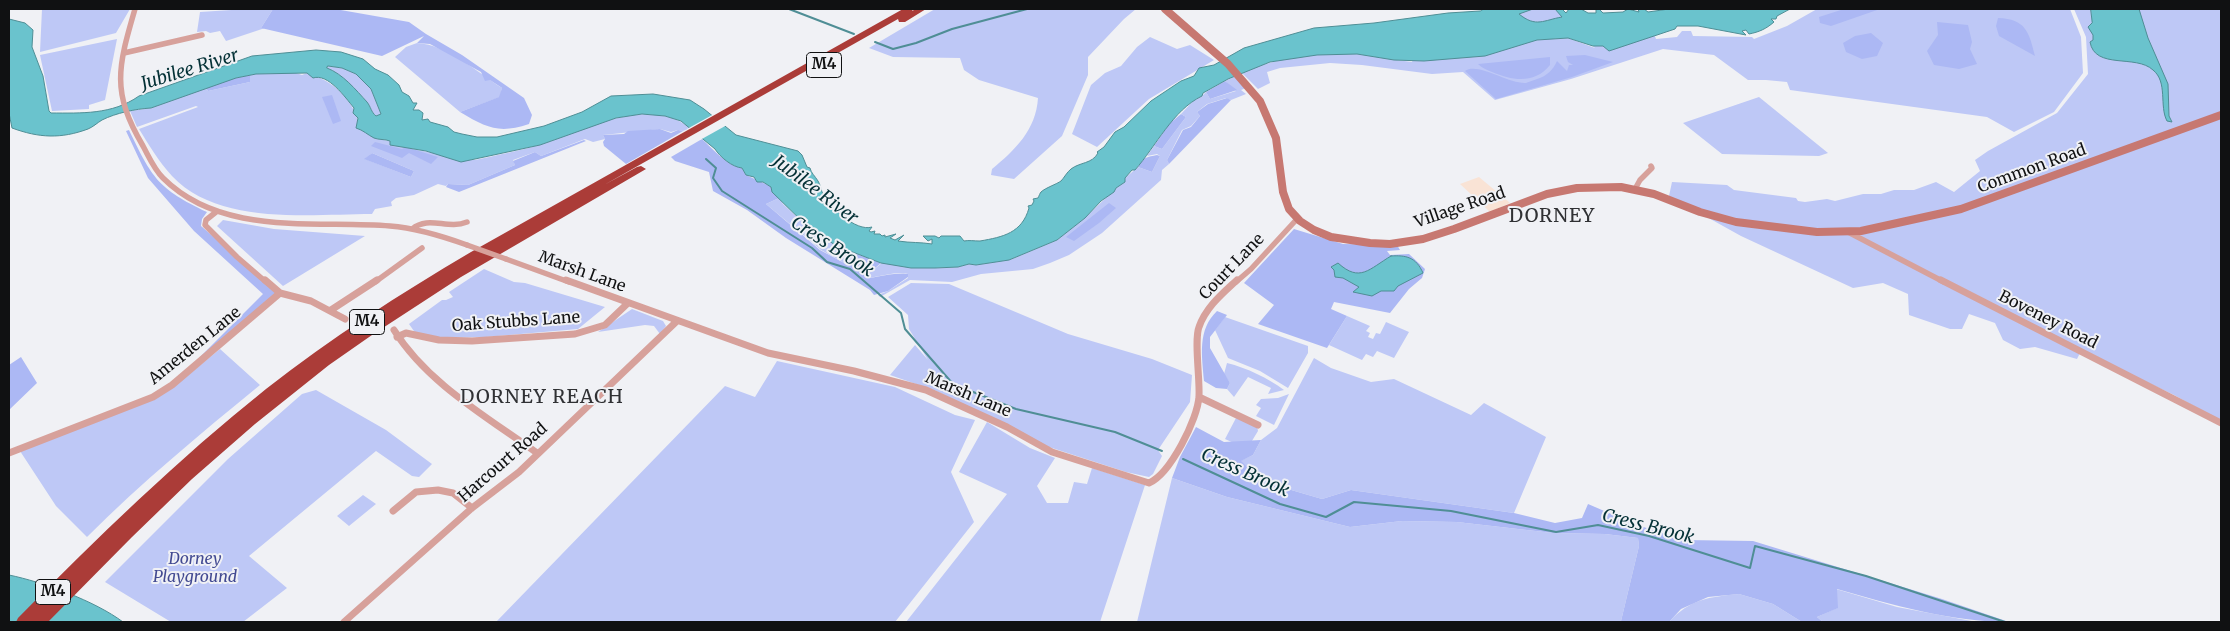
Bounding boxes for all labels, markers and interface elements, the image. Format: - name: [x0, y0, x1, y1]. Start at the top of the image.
- water label: Jubilee River: [139, 45, 241, 95]
- road number: M4: [806, 52, 842, 78]
- street label: Common Road: [1975, 141, 2089, 197]
- water label: Jubilee River: [768, 151, 862, 229]
- street label: Village Road: [1412, 184, 1508, 232]
- district label: DORNEY: [1508, 206, 1596, 228]
- water label: Cress Brook: [787, 212, 877, 282]
- street label: Court Lane: [1196, 230, 1268, 304]
- street label: Marsh Lane: [536, 247, 628, 297]
- street label: Boveney Road: [1995, 287, 2101, 353]
- street label: Amerden Lane: [145, 303, 245, 389]
- street label: Oak Stubbs Lane: [451, 308, 581, 336]
- road number: M4: [350, 310, 384, 334]
- street label: Marsh Lane: [922, 368, 1014, 422]
- district label: DORNEY REACH: [459, 387, 625, 409]
- street label: Harcourt Road: [455, 419, 551, 507]
- water label: Cress Brook: [1197, 444, 1293, 502]
- water label: Cress Brook: [1600, 505, 1696, 549]
- park label: Dorney Playground: [153, 549, 237, 587]
- road number: M4: [36, 580, 70, 604]

